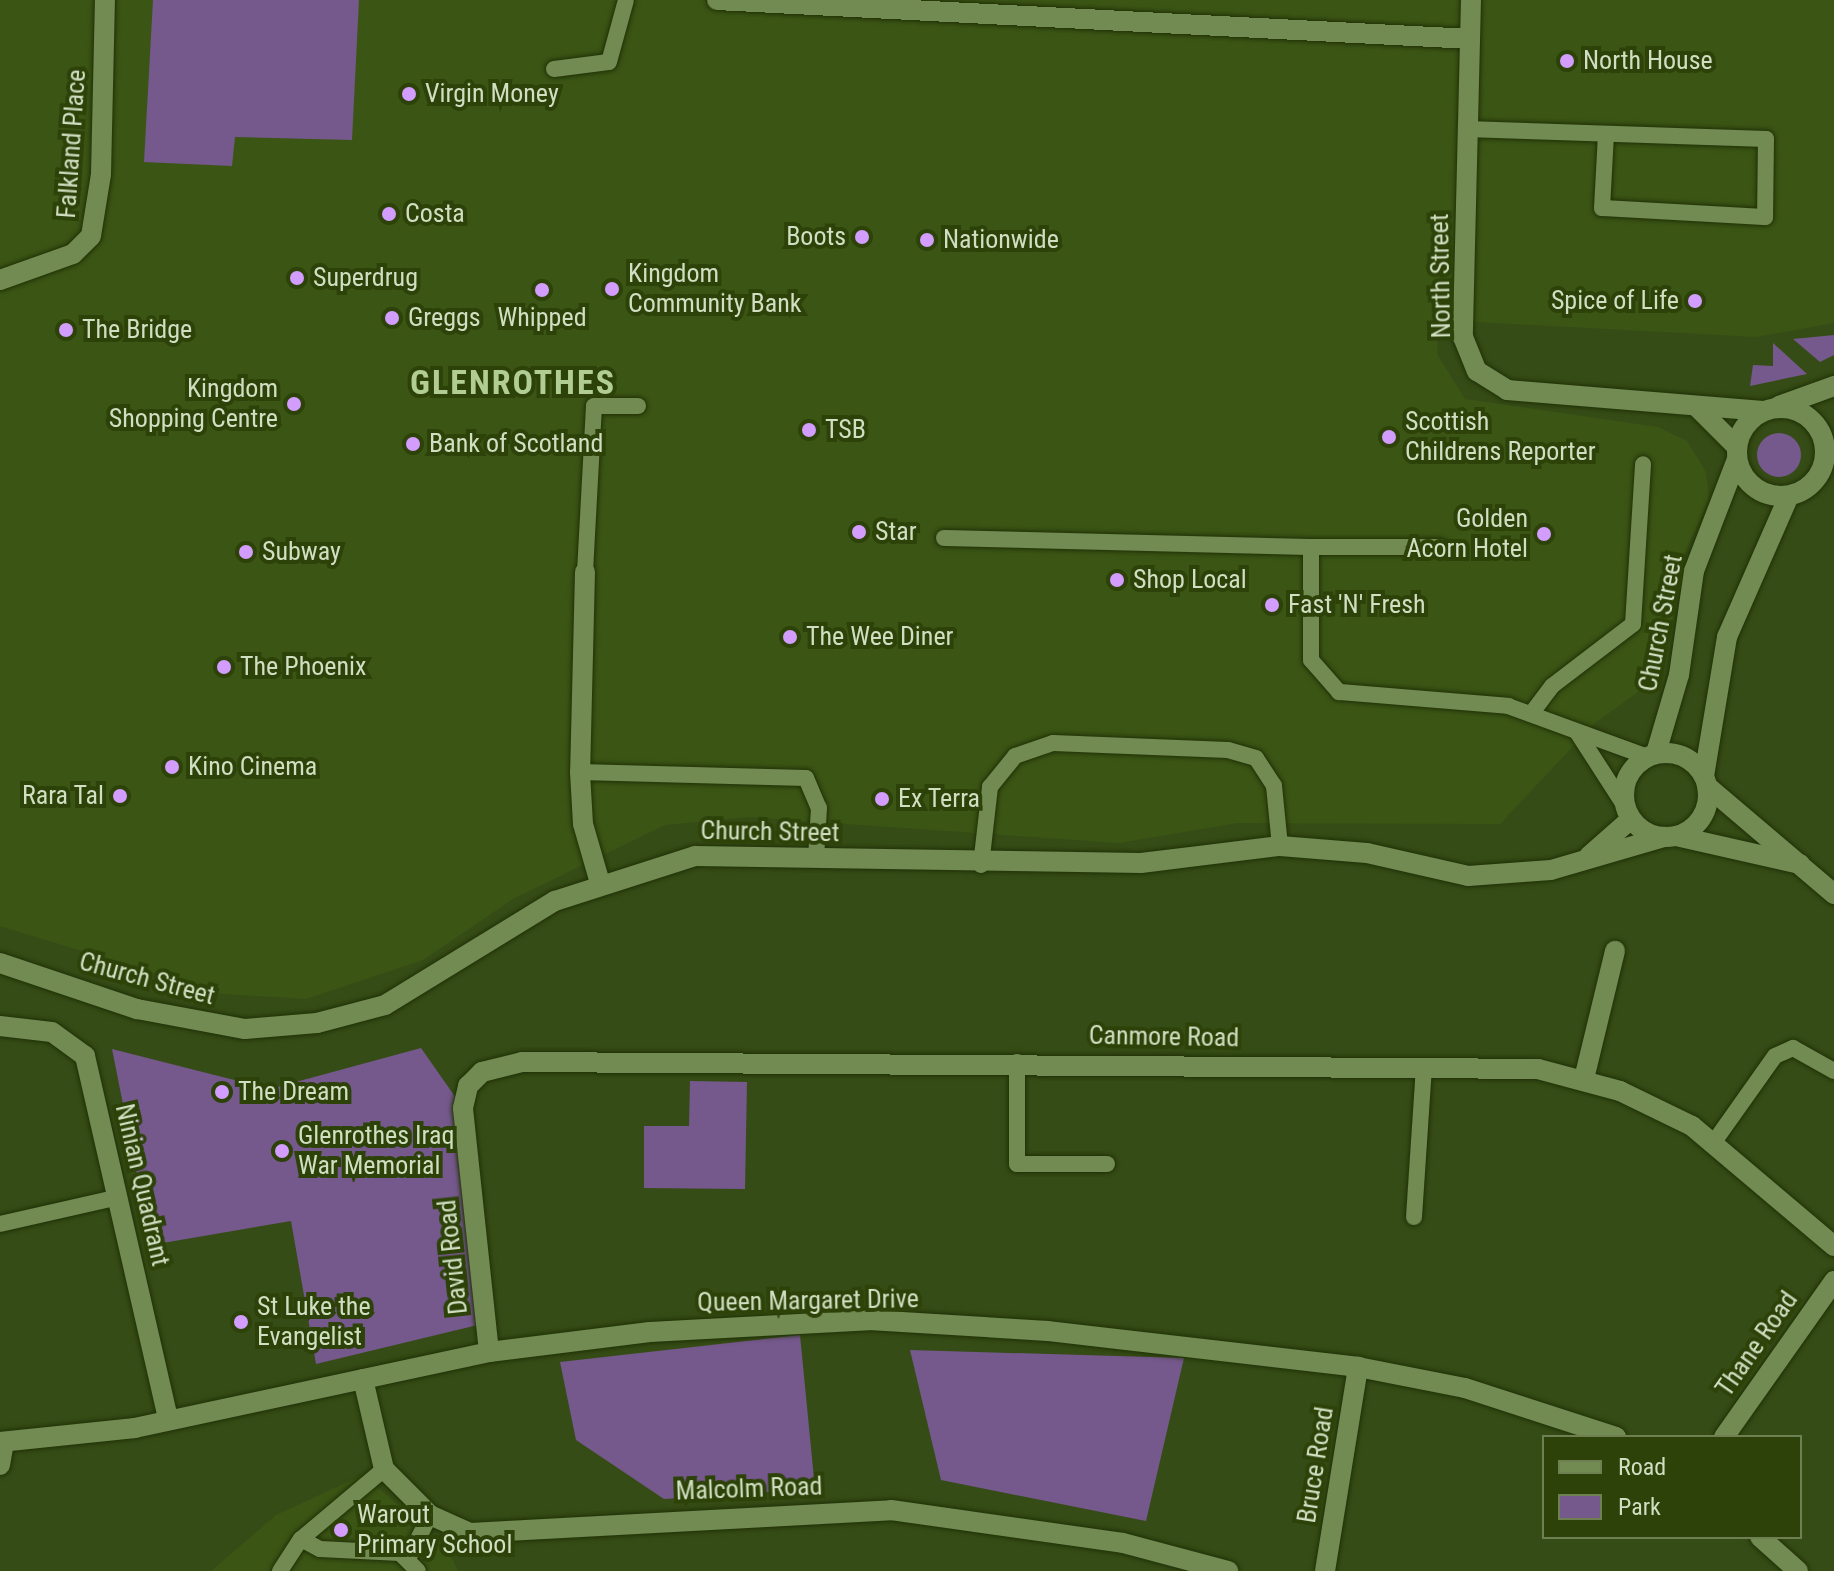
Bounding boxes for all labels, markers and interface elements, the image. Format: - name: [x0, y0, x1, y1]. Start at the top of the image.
- place label: North House: [1583, 45, 1713, 77]
- marker: North House: [1558, 52, 1576, 70]
- street label: Falkland Place: [51, 69, 93, 219]
- place label: Virgin Money: [425, 78, 559, 110]
- marker: Virgin Money: [400, 85, 418, 103]
- place label: Costa: [405, 198, 465, 230]
- marker: Costa: [380, 205, 398, 223]
- street label: North Street: [1424, 213, 1458, 339]
- place label: Boots: [786, 221, 846, 253]
- place label: Nationwide: [943, 224, 1059, 256]
- marker: Boots: [853, 228, 871, 246]
- marker: Nationwide: [918, 231, 936, 249]
- place label: Kingdom Community Bank: [628, 258, 802, 320]
- place label: Superdrug: [313, 262, 418, 294]
- marker: Superdrug: [288, 269, 306, 287]
- marker: Kingdom Community Bank: [603, 280, 621, 298]
- marker: Whipped: [533, 281, 551, 299]
- place label: Spice of Life: [1551, 285, 1679, 317]
- marker: Spice of Life: [1686, 292, 1704, 310]
- place label: Greggs: [408, 302, 481, 334]
- place label: Whipped: [497, 302, 587, 334]
- marker: Greggs: [383, 309, 401, 327]
- place label: The Bridge: [82, 314, 192, 346]
- marker: The Bridge: [57, 321, 75, 339]
- district label: GLENROTHES: [410, 363, 616, 403]
- place label: Kingdom Shopping Centre: [109, 373, 278, 434]
- marker: Kingdom Shopping Centre: [285, 395, 303, 413]
- place label: Scottish Childrens Reporter: [1405, 406, 1596, 468]
- place label: TSB: [825, 414, 866, 446]
- marker: TSB: [800, 421, 818, 439]
- place label: Bank of Scotland: [429, 428, 603, 460]
- marker: Scottish Childrens Reporter: [1380, 428, 1398, 446]
- marker: Bank of Scotland: [404, 435, 422, 453]
- place label: Golden Acorn Hotel: [1406, 503, 1528, 564]
- place label: Star: [875, 516, 917, 548]
- marker: Star: [850, 523, 868, 541]
- marker: Golden Acorn Hotel: [1535, 525, 1553, 543]
- place label: Subway: [262, 536, 341, 568]
- marker: Subway: [237, 543, 255, 561]
- street label: Church Street: [1632, 552, 1690, 694]
- place label: Shop Local: [1133, 564, 1247, 596]
- marker: Shop Local: [1108, 571, 1126, 589]
- place label: Fast 'N' Fresh: [1288, 589, 1426, 621]
- marker: Fast 'N' Fresh: [1263, 596, 1281, 614]
- place label: The Wee Diner: [806, 621, 954, 653]
- marker: The Wee Diner: [781, 628, 799, 646]
- place label: The Phoenix: [240, 651, 366, 683]
- marker: The Phoenix: [215, 658, 233, 676]
- place label: Kino Cinema: [188, 751, 317, 783]
- marker: Kino Cinema: [163, 758, 181, 776]
- place label: Rara Tal: [21, 780, 104, 812]
- place label: Ex Terra: [898, 783, 981, 815]
- marker: Rara Tal: [111, 787, 129, 805]
- marker: Ex Terra: [873, 790, 891, 808]
- street label: Church Street: [700, 815, 840, 849]
- street label: Church Street: [76, 946, 218, 1012]
- street label: Canmore Road: [1089, 1020, 1239, 1054]
- place label: The Dream: [238, 1076, 349, 1108]
- marker: The Dream: [213, 1083, 231, 1101]
- street label: Ninian Quadrant: [108, 1101, 176, 1269]
- place label: Glenrothes Iraq War Memorial: [298, 1120, 454, 1182]
- marker: Glenrothes Iraq War Memorial: [273, 1142, 291, 1160]
- street label: David Road: [431, 1198, 475, 1316]
- street label: Queen Margaret Drive: [697, 1283, 919, 1319]
- street label: Thane Road: [1709, 1285, 1805, 1403]
- place label: St Luke the Evangelist: [257, 1291, 371, 1352]
- marker: St Luke the Evangelist: [232, 1313, 250, 1331]
- street label: Bruce Road: [1291, 1405, 1341, 1525]
- legend: [1542, 1435, 1802, 1539]
- text: Road: [1618, 1453, 1666, 1481]
- street label: Malcolm Road: [675, 1471, 823, 1507]
- text: Park: [1618, 1493, 1661, 1521]
- place label: Warout Primary School: [357, 1499, 512, 1560]
- marker: Warout Primary School: [332, 1521, 350, 1539]

